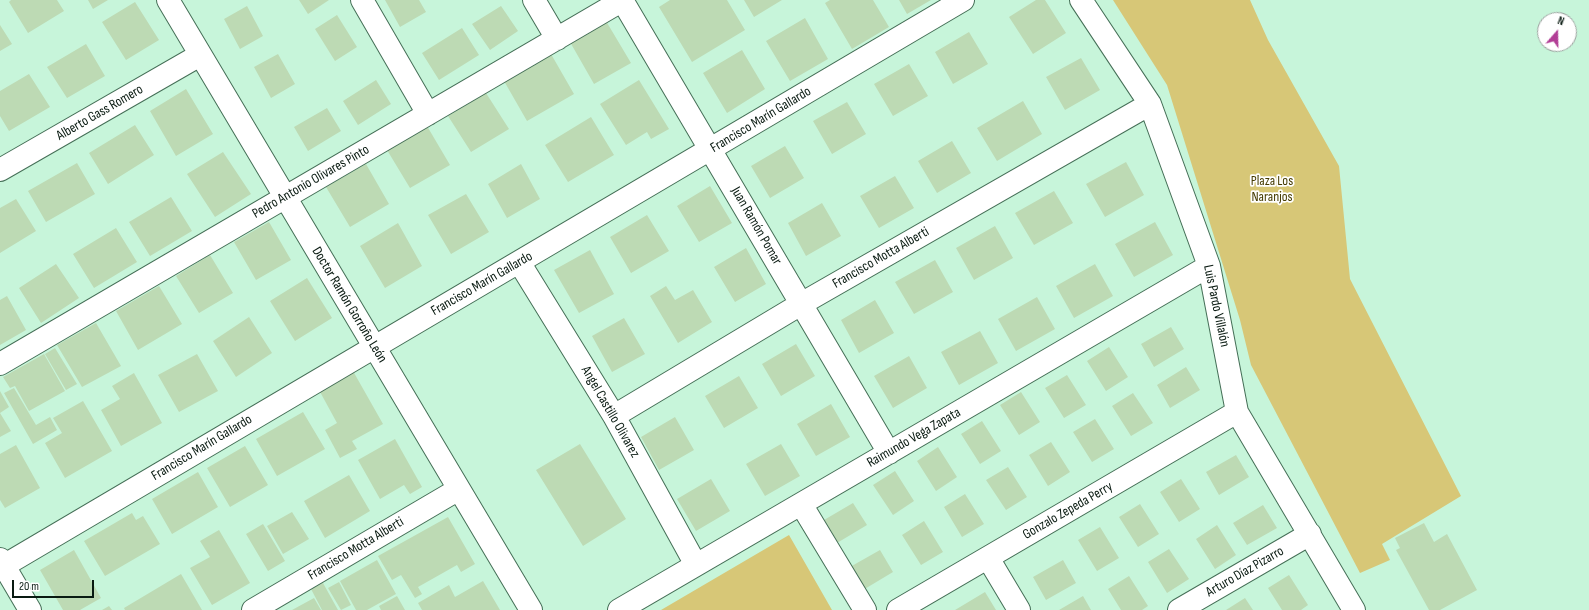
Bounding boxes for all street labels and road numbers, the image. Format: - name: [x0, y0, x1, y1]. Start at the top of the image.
- street label: Alberto Gass Romero: [54, 81, 146, 145]
- street label: Francisco Marín Gallardo: [708, 83, 814, 157]
- street label: Pedro Antonio Olivares Pinto: [249, 142, 373, 222]
- street label: Juan Ramón Pomar: [727, 184, 785, 268]
- street label: Francisco Motta Alberti: [830, 224, 932, 292]
- street label: Doctor Ramón Gorroño León: [308, 244, 390, 366]
- street label: Francisco Marín Gallardo: [428, 248, 536, 320]
- street label: Luis Pardo Villalón: [1199, 263, 1233, 349]
- street label: Angel Castillo Olivarez: [577, 363, 643, 461]
- street label: Raimundo Vega Zapata: [864, 404, 964, 472]
- street label: Francisco Marín Gallardo: [149, 411, 255, 485]
- street label: Gonzalo Zepeda Perry: [1020, 478, 1116, 544]
- street label: Francisco Motta Alberti: [305, 514, 407, 584]
- street label: Arturo Díaz Pizarro: [1203, 543, 1287, 601]

